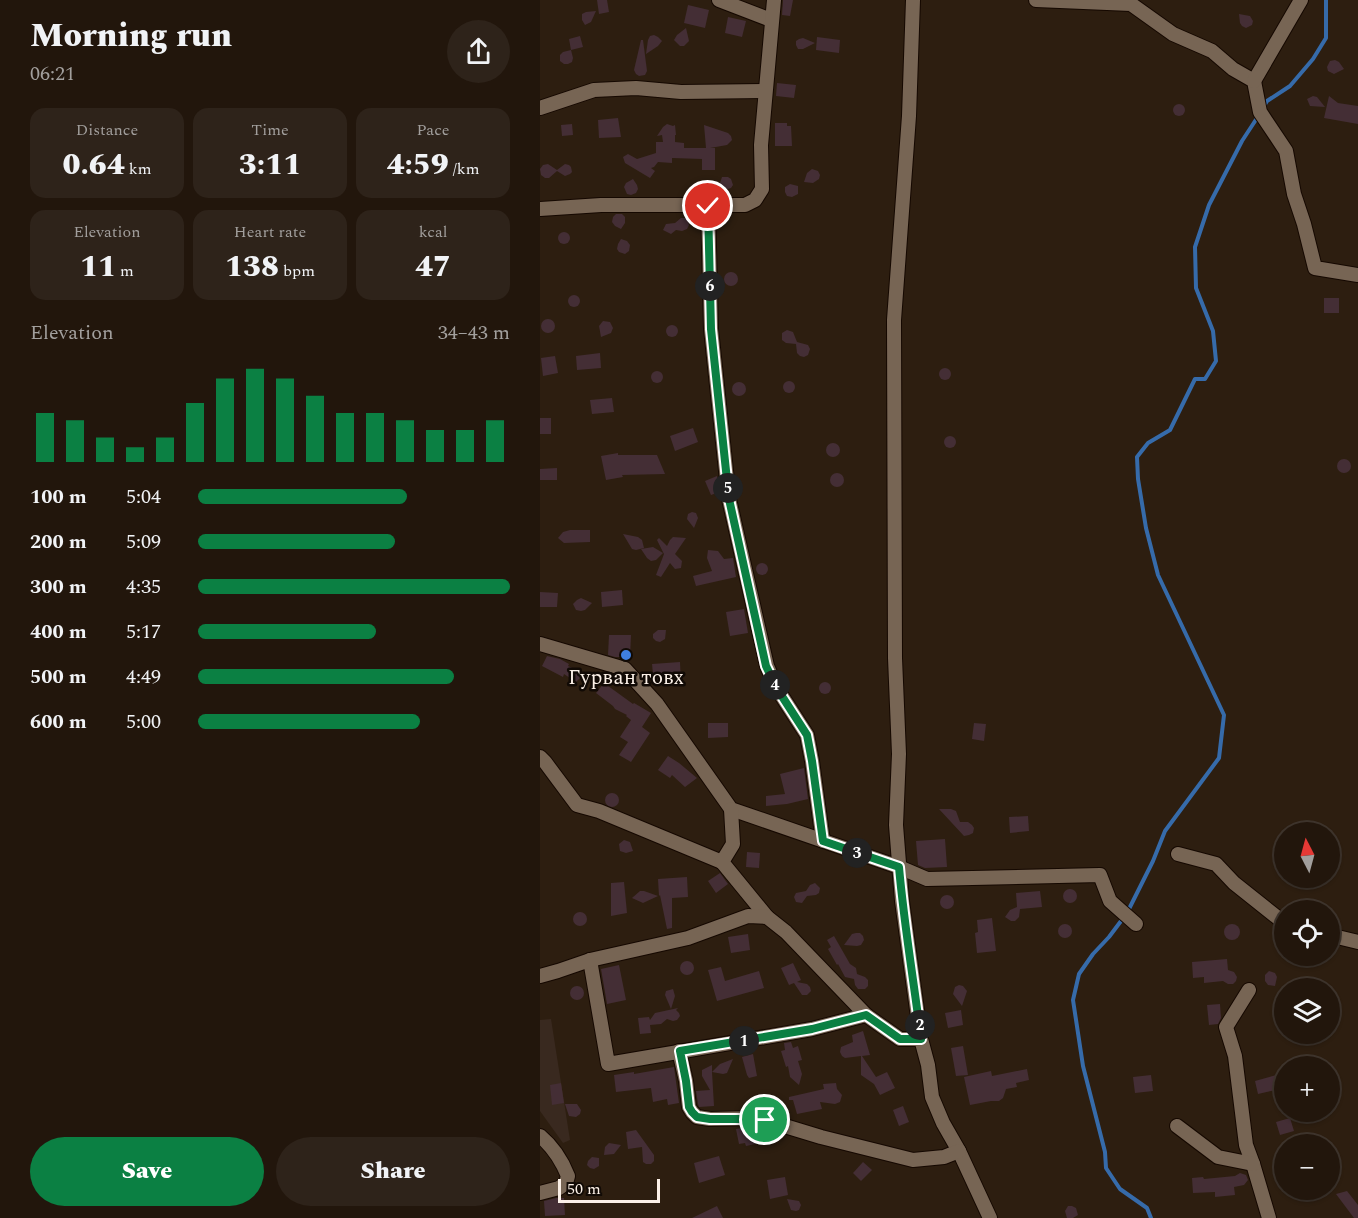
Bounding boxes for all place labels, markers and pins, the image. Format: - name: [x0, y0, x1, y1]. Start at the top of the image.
- pin: [682, 180, 733, 231]
- pin: 6: [695, 271, 725, 301]
- pin: 5: [713, 473, 743, 503]
- marker: Гурван товх: [619, 648, 633, 662]
- place label: Гурван товх: [568, 662, 684, 694]
- pin: 4: [760, 670, 790, 700]
- pin: 3: [842, 838, 872, 868]
- pin: 2: [905, 1010, 935, 1040]
- pin: 1: [729, 1026, 759, 1056]
- pin: [739, 1094, 790, 1145]

